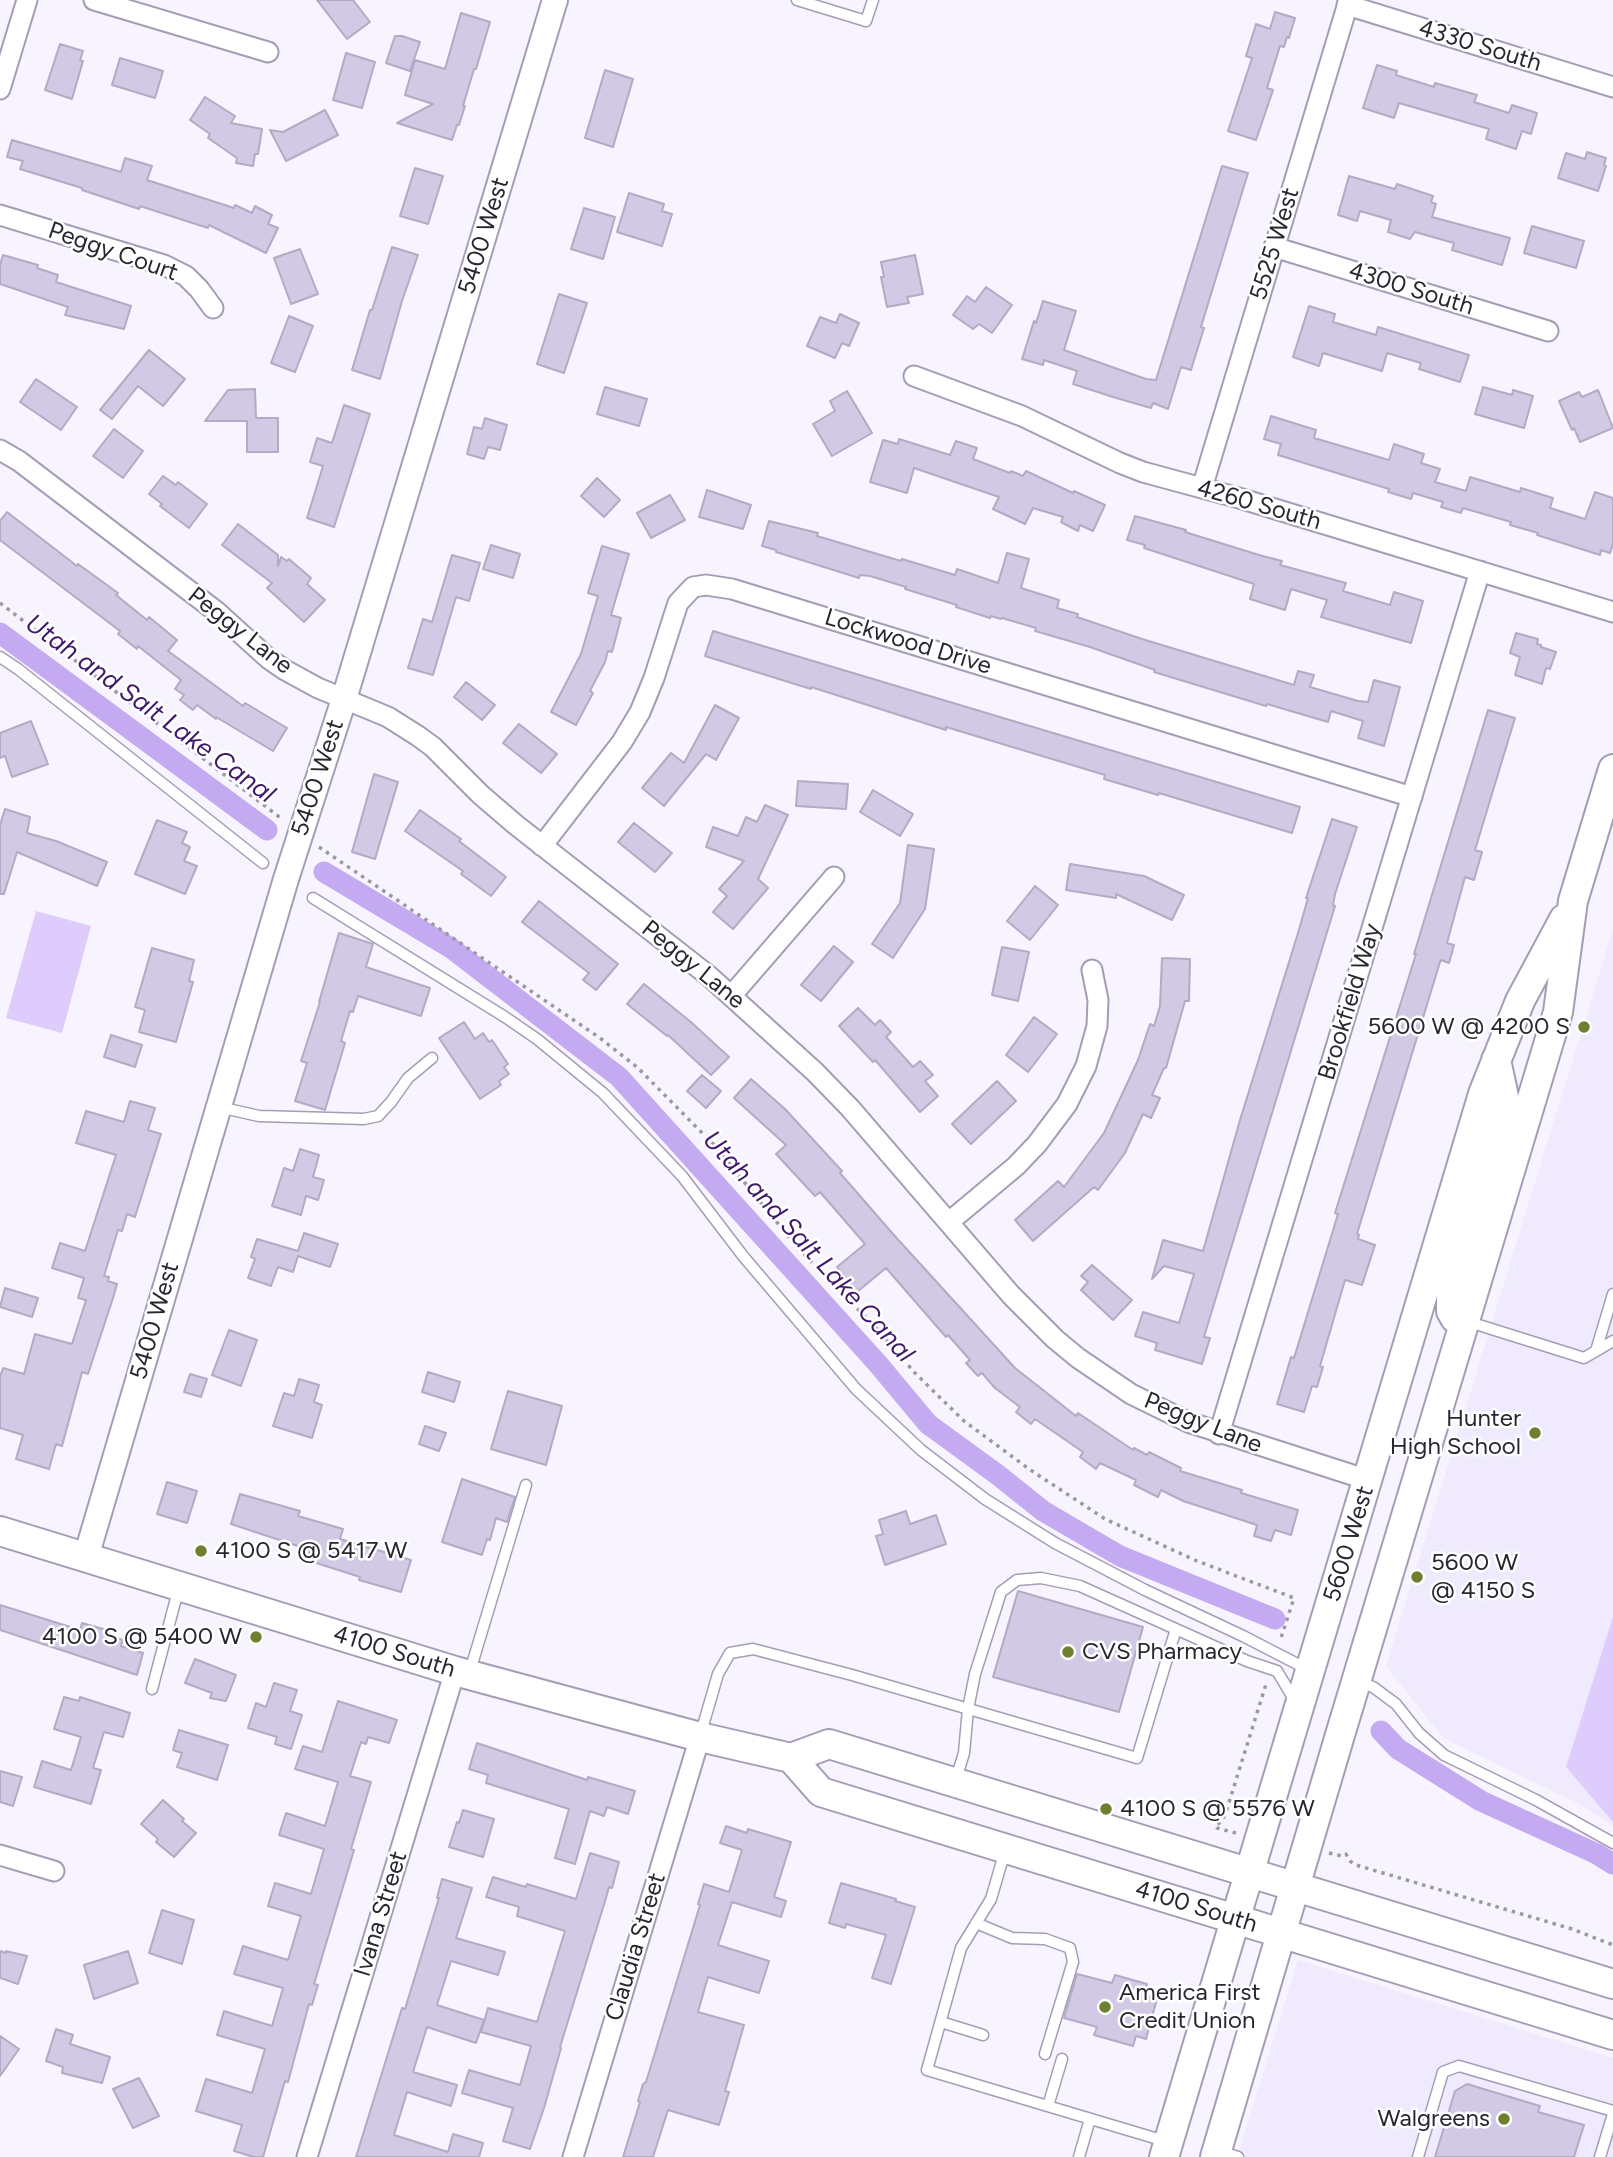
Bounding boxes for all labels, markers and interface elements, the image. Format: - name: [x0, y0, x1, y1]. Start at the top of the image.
- street label: 4330 South: [1415, 14, 1545, 78]
- street label: 5400 West: [453, 174, 515, 298]
- street label: 5525 West: [1244, 184, 1306, 304]
- street label: Peggy Court: [44, 216, 182, 288]
- street label: 4300 South: [1345, 256, 1477, 322]
- street label: 4260 South: [1194, 474, 1324, 536]
- street label: Peggy Lane: [182, 581, 298, 681]
- street label: Lockwood Drive: [821, 603, 995, 681]
- water label: Utah and Salt Lake Canal: [19, 608, 281, 810]
- street label: 5400 West: [286, 716, 350, 840]
- street label: Peggy Lane: [635, 915, 751, 1015]
- street label: Brookfield Way: [1313, 920, 1387, 1084]
- place label: 5600 W @ 4200 S: [1368, 1013, 1570, 1041]
- marker: 5600 W @ 4200 S: [1576, 1019, 1592, 1035]
- water label: Utah and Salt Lake Canal: [696, 1125, 920, 1369]
- street label: 5400 West: [125, 1259, 185, 1383]
- street label: Peggy Lane: [1140, 1386, 1266, 1460]
- place label: Hunter High School: [1390, 1405, 1521, 1461]
- marker: Hunter High School: [1527, 1425, 1543, 1441]
- street label: 5600 West: [1318, 1483, 1380, 1605]
- place label: 4100 S @ 5417 W: [215, 1537, 407, 1565]
- marker: 4100 S @ 5417 W: [193, 1543, 209, 1559]
- place label: 5600 W @ 4150 S: [1431, 1549, 1535, 1605]
- marker: 5600 W @ 4150 S: [1409, 1569, 1425, 1585]
- street label: 4100 South: [330, 1620, 458, 1684]
- place label: 4100 S @ 5400 W: [42, 1623, 242, 1651]
- marker: 4100 S @ 5400 W: [248, 1629, 264, 1645]
- place label: CVS Pharmacy: [1082, 1638, 1242, 1666]
- marker: CVS Pharmacy: [1060, 1644, 1076, 1660]
- place label: 4100 S @ 5576 W: [1120, 1795, 1315, 1823]
- marker: 4100 S @ 5576 W: [1098, 1801, 1114, 1817]
- street label: Ivana Street: [348, 1848, 414, 1980]
- street label: Claudia Street: [600, 1870, 672, 2024]
- street label: 4100 South: [1132, 1875, 1260, 1939]
- place label: America First Credit Union: [1119, 1979, 1261, 2035]
- marker: America First Credit Union: [1097, 1999, 1113, 2015]
- place label: Walgreens: [1377, 2105, 1490, 2133]
- marker: Walgreens: [1496, 2111, 1512, 2127]

